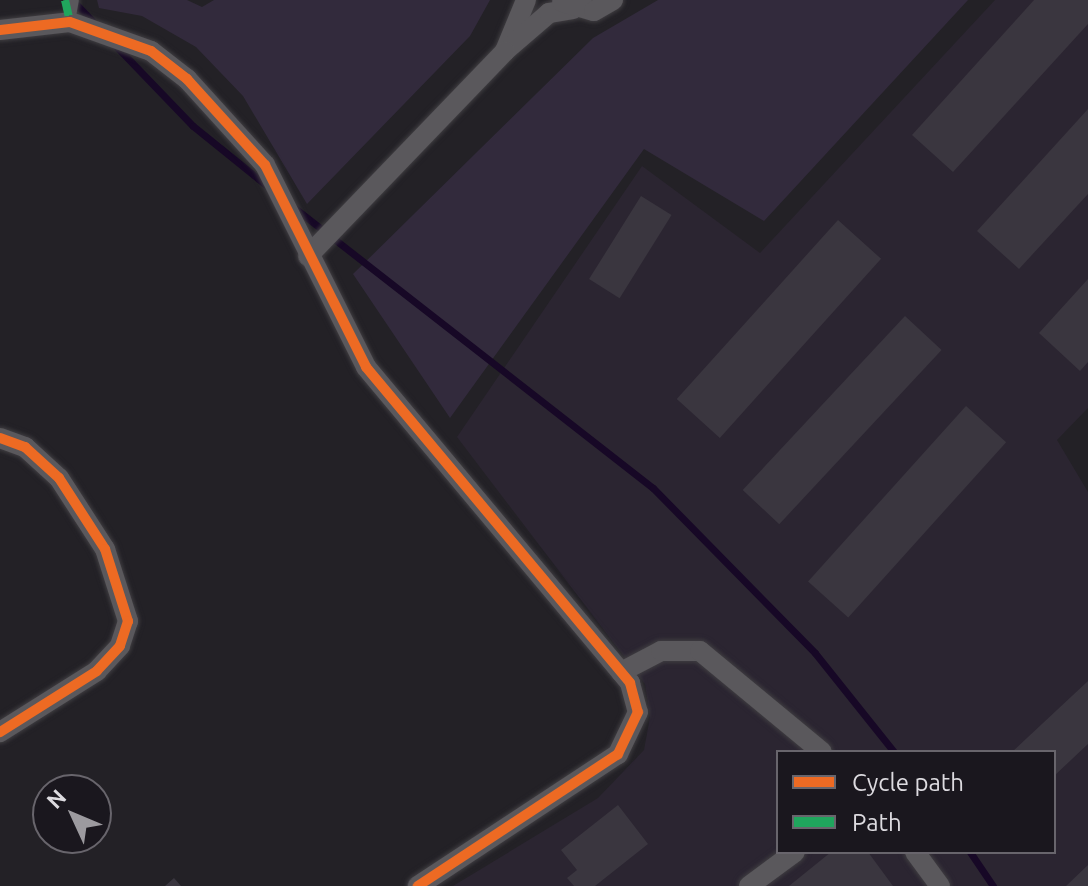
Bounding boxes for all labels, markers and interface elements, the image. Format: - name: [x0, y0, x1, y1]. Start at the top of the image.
- legend: [776, 750, 1056, 854]
- text: Cycle path: [852, 769, 964, 796]
- north arrow: [32, 774, 112, 854]
- text: N: [41, 784, 71, 813]
- text: Path: [852, 809, 902, 836]

